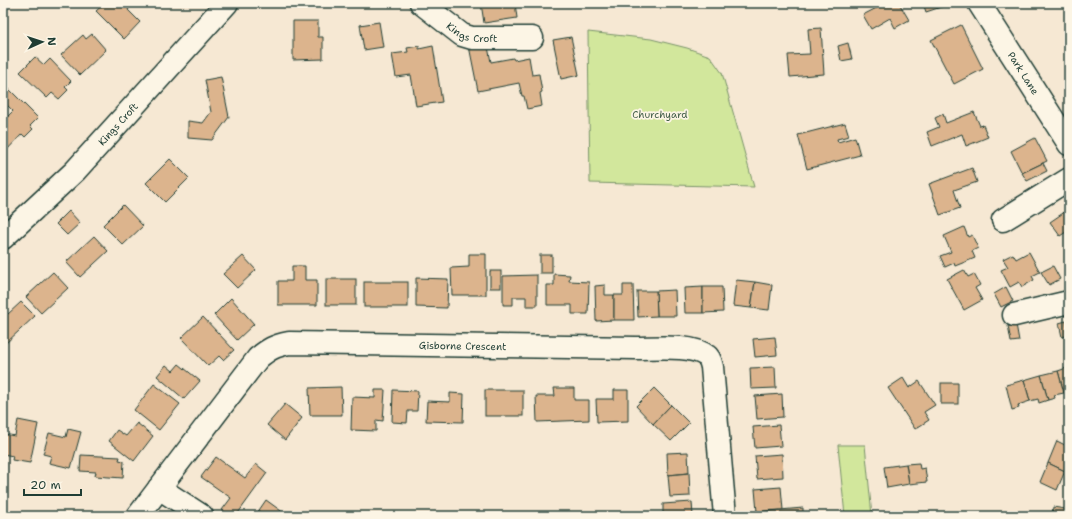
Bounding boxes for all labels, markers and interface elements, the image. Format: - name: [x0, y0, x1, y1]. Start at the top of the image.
- street label: Kings Croft: [444, 19, 497, 45]
- north arrow: [22, 22, 62, 62]
- text: N: [44, 37, 59, 47]
- street label: Park Lane: [1005, 49, 1042, 97]
- street label: Kings Croft: [95, 100, 141, 148]
- park label: Churchyard: [632, 108, 688, 121]
- street label: Gisborne Crescent: [419, 339, 507, 353]
- scale bar: [24, 471, 81, 497]
- text: 20 m: [30, 477, 61, 493]

